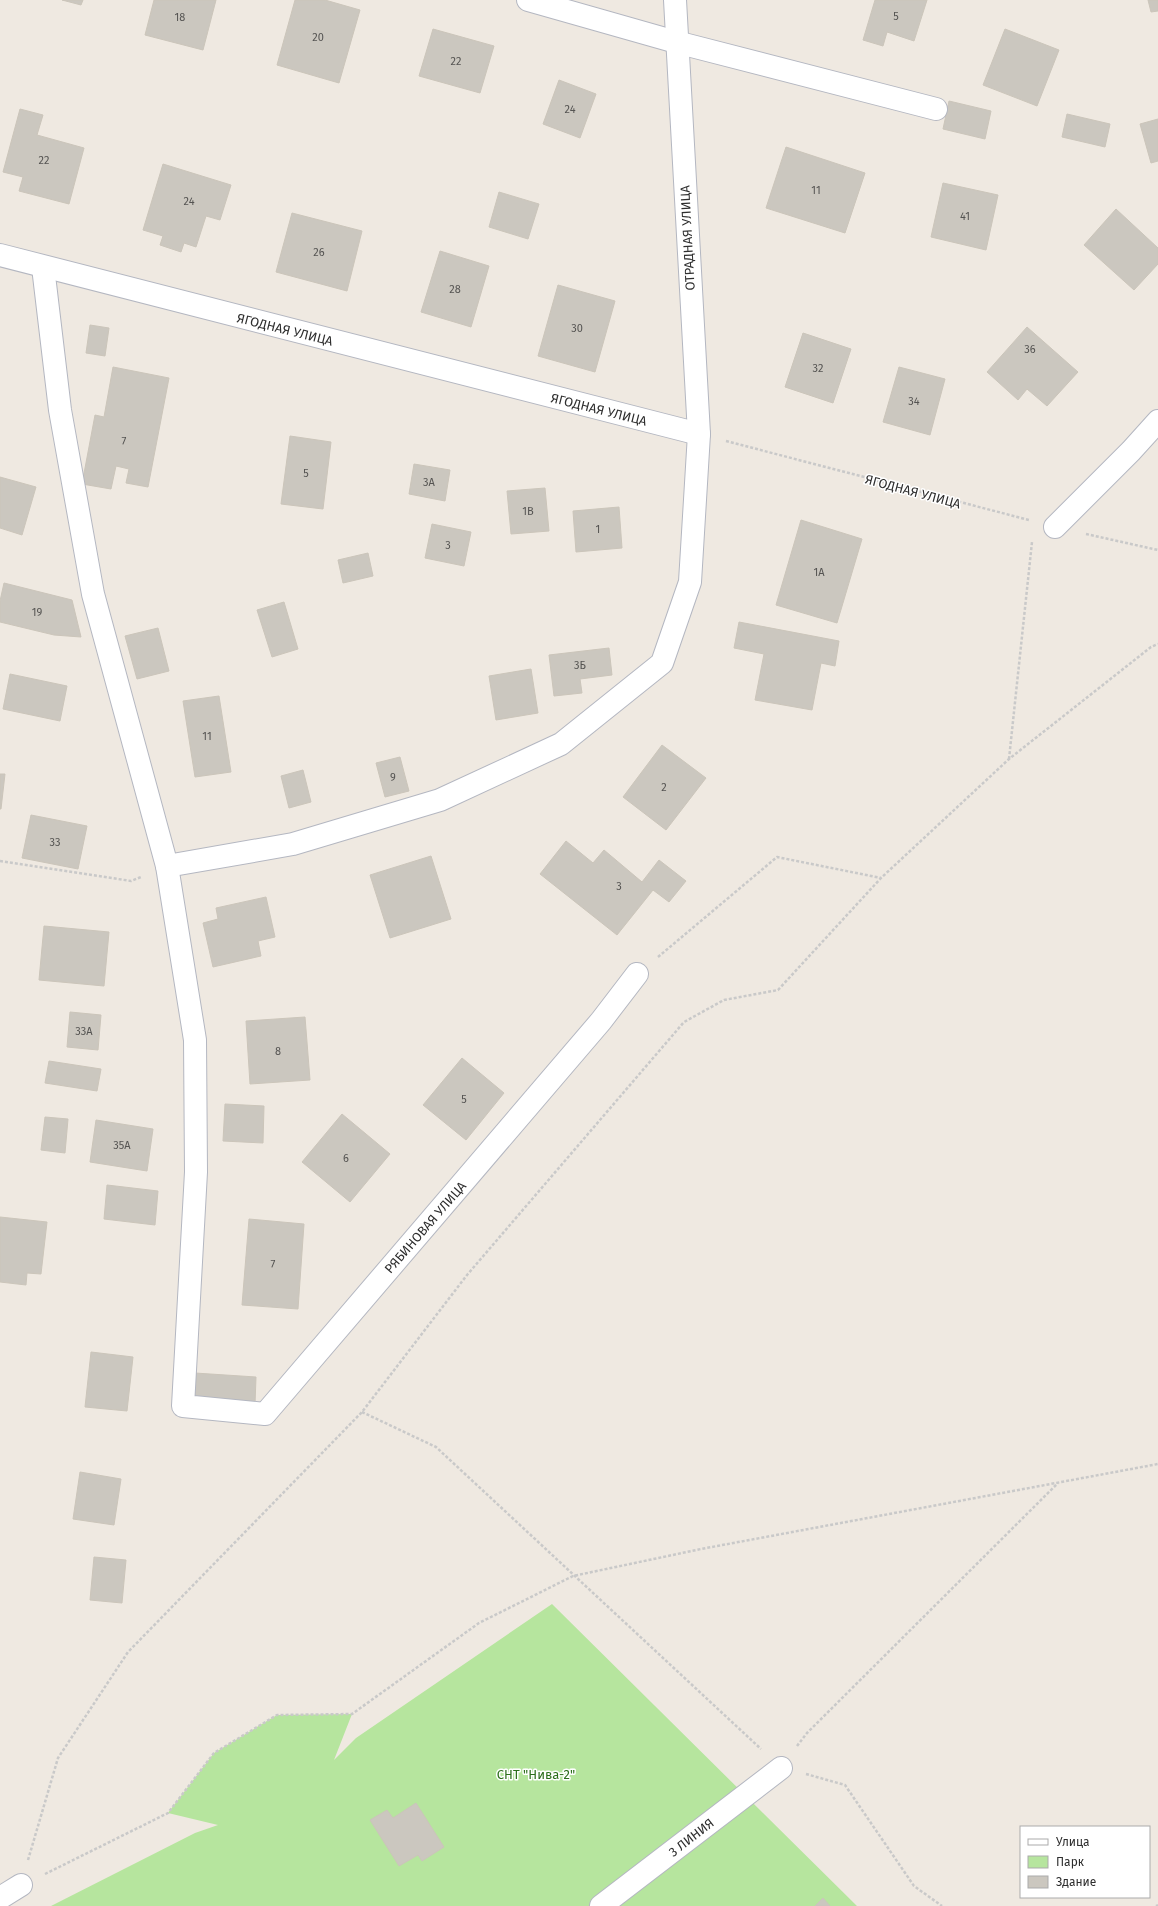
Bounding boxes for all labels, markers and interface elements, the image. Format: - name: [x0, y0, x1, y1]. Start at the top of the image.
- house number: 5: [893, 10, 899, 23]
- house number: 18: [175, 11, 185, 24]
- house number: 20: [312, 31, 324, 44]
- house number: 22: [451, 55, 461, 68]
- house number: 24: [565, 103, 576, 116]
- house number: 22: [39, 154, 49, 167]
- street label: ОТРАДНАЯ УЛИЦА: [677, 184, 698, 291]
- house number: 11: [811, 184, 821, 197]
- house number: 24: [184, 195, 195, 208]
- house number: 41: [960, 210, 970, 223]
- house number: 26: [313, 246, 325, 259]
- house number: 28: [449, 283, 461, 296]
- street label: ЯГОДНАЯ УЛИЦА: [235, 310, 335, 349]
- house number: 30: [571, 322, 583, 335]
- house number: 36: [1024, 343, 1036, 356]
- house number: 32: [813, 362, 823, 375]
- street label: ЯГОДНАЯ УЛИЦА: [549, 390, 649, 429]
- house number: 34: [908, 395, 920, 408]
- house number: 7: [122, 435, 127, 448]
- house number: 5: [303, 467, 309, 480]
- street label: ЯГОДНАЯ УЛИЦА: [863, 472, 963, 512]
- house number: 3А: [423, 476, 436, 489]
- house number: 1В: [522, 505, 534, 518]
- house number: 1: [596, 523, 600, 536]
- house number: 3: [445, 539, 451, 552]
- house number: 1А: [813, 566, 825, 579]
- house number: 19: [32, 606, 42, 619]
- house number: 3Б: [574, 659, 587, 672]
- house number: 11: [202, 730, 212, 743]
- house number: 9: [390, 771, 396, 784]
- house number: 2: [661, 781, 667, 794]
- house number: 33: [50, 836, 60, 849]
- house number: 3: [616, 880, 622, 893]
- house number: 33А: [75, 1025, 93, 1038]
- house number: 8: [275, 1045, 281, 1058]
- house number: 5: [461, 1093, 467, 1106]
- house number: 35А: [113, 1139, 131, 1152]
- house number: 6: [343, 1152, 349, 1165]
- street label: РЯБИНОВАЯ УЛИЦА: [381, 1178, 470, 1276]
- house number: 7: [271, 1258, 276, 1271]
- park label: СНТ "Нива-2": [497, 1767, 575, 1782]
- street label: 3 ЛИНИЯ: [666, 1815, 717, 1860]
- legend: [1020, 1826, 1150, 1898]
- text: Улица: [1056, 1835, 1090, 1849]
- text: Парк: [1056, 1855, 1085, 1869]
- text: Здание: [1056, 1875, 1096, 1889]

